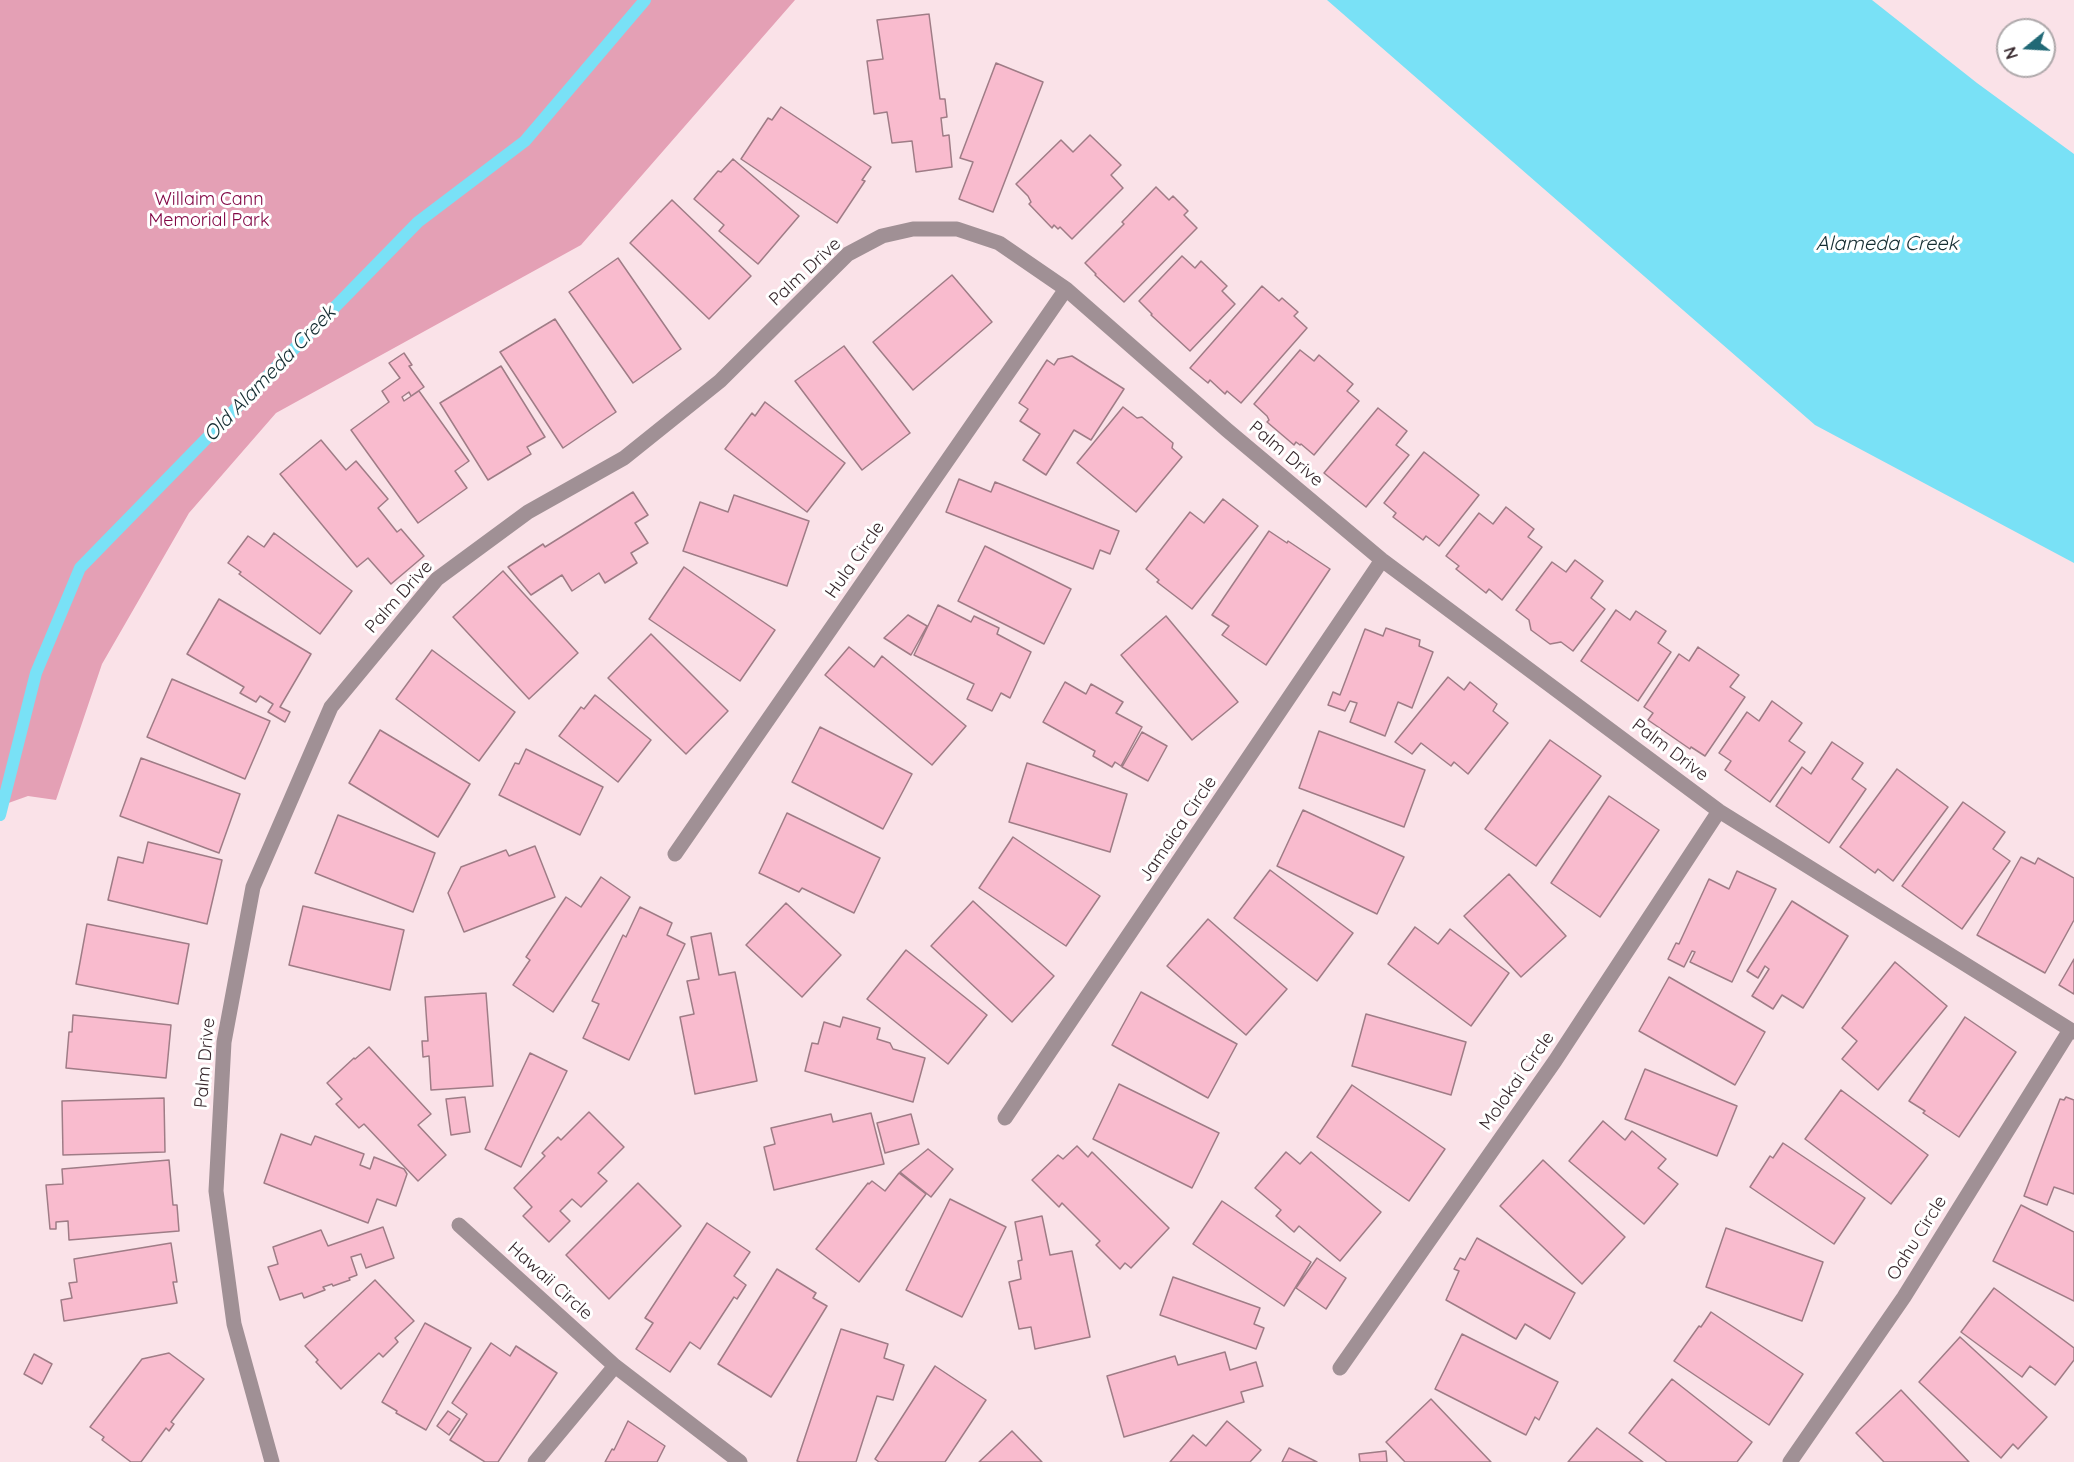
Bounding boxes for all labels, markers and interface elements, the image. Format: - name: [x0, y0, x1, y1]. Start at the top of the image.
- north arrow: [1996, 18, 2056, 78]
- text: N: [1999, 44, 2022, 62]
- park label: Willaim Cann Memorial Park: [148, 189, 270, 232]
- water label: Alameda Creek: [1816, 232, 1958, 256]
- street label: Palm Drive: [765, 233, 845, 311]
- water label: Old Alameda Creek: [199, 301, 341, 447]
- street label: Palm Drive: [1244, 417, 1328, 491]
- street label: Hula Circle: [821, 517, 889, 603]
- street label: Palm Drive: [361, 556, 437, 638]
- street label: Palm Drive: [1627, 714, 1713, 786]
- street label: Jamaica Circle: [1135, 772, 1221, 886]
- street label: Palm Drive: [190, 1017, 220, 1109]
- street label: Molokai Circle: [1475, 1028, 1559, 1134]
- street label: Oahu Circle: [1882, 1192, 1952, 1284]
- street label: Hawaii Circle: [503, 1237, 597, 1325]

